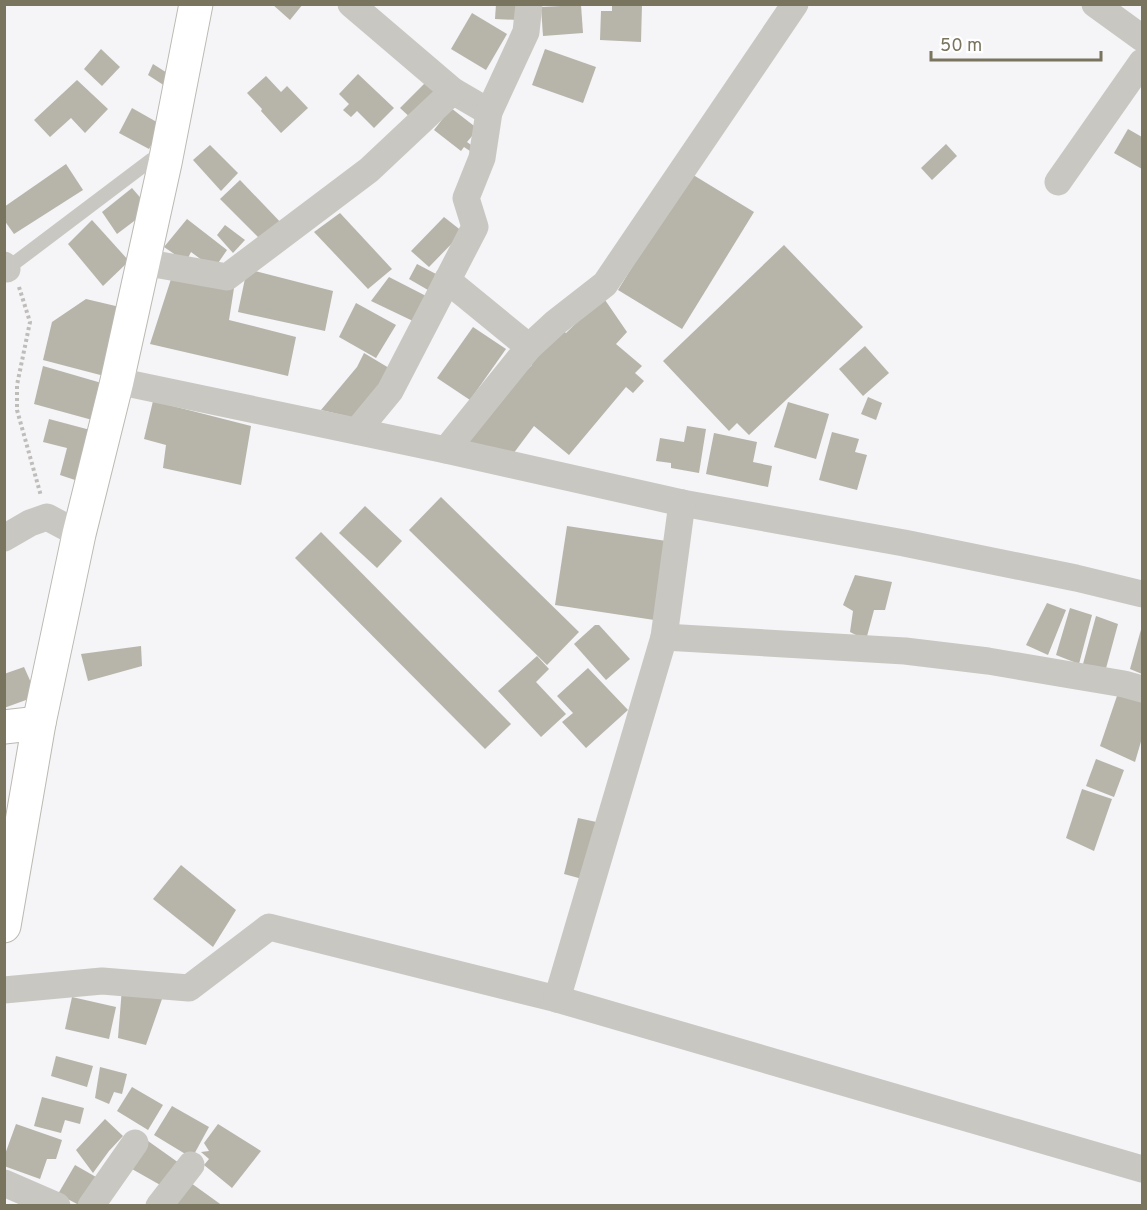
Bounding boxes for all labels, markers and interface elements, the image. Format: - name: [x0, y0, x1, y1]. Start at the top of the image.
- scale bar: [931, 24, 1100, 62]
- text: 50 m: [940, 35, 982, 58]

